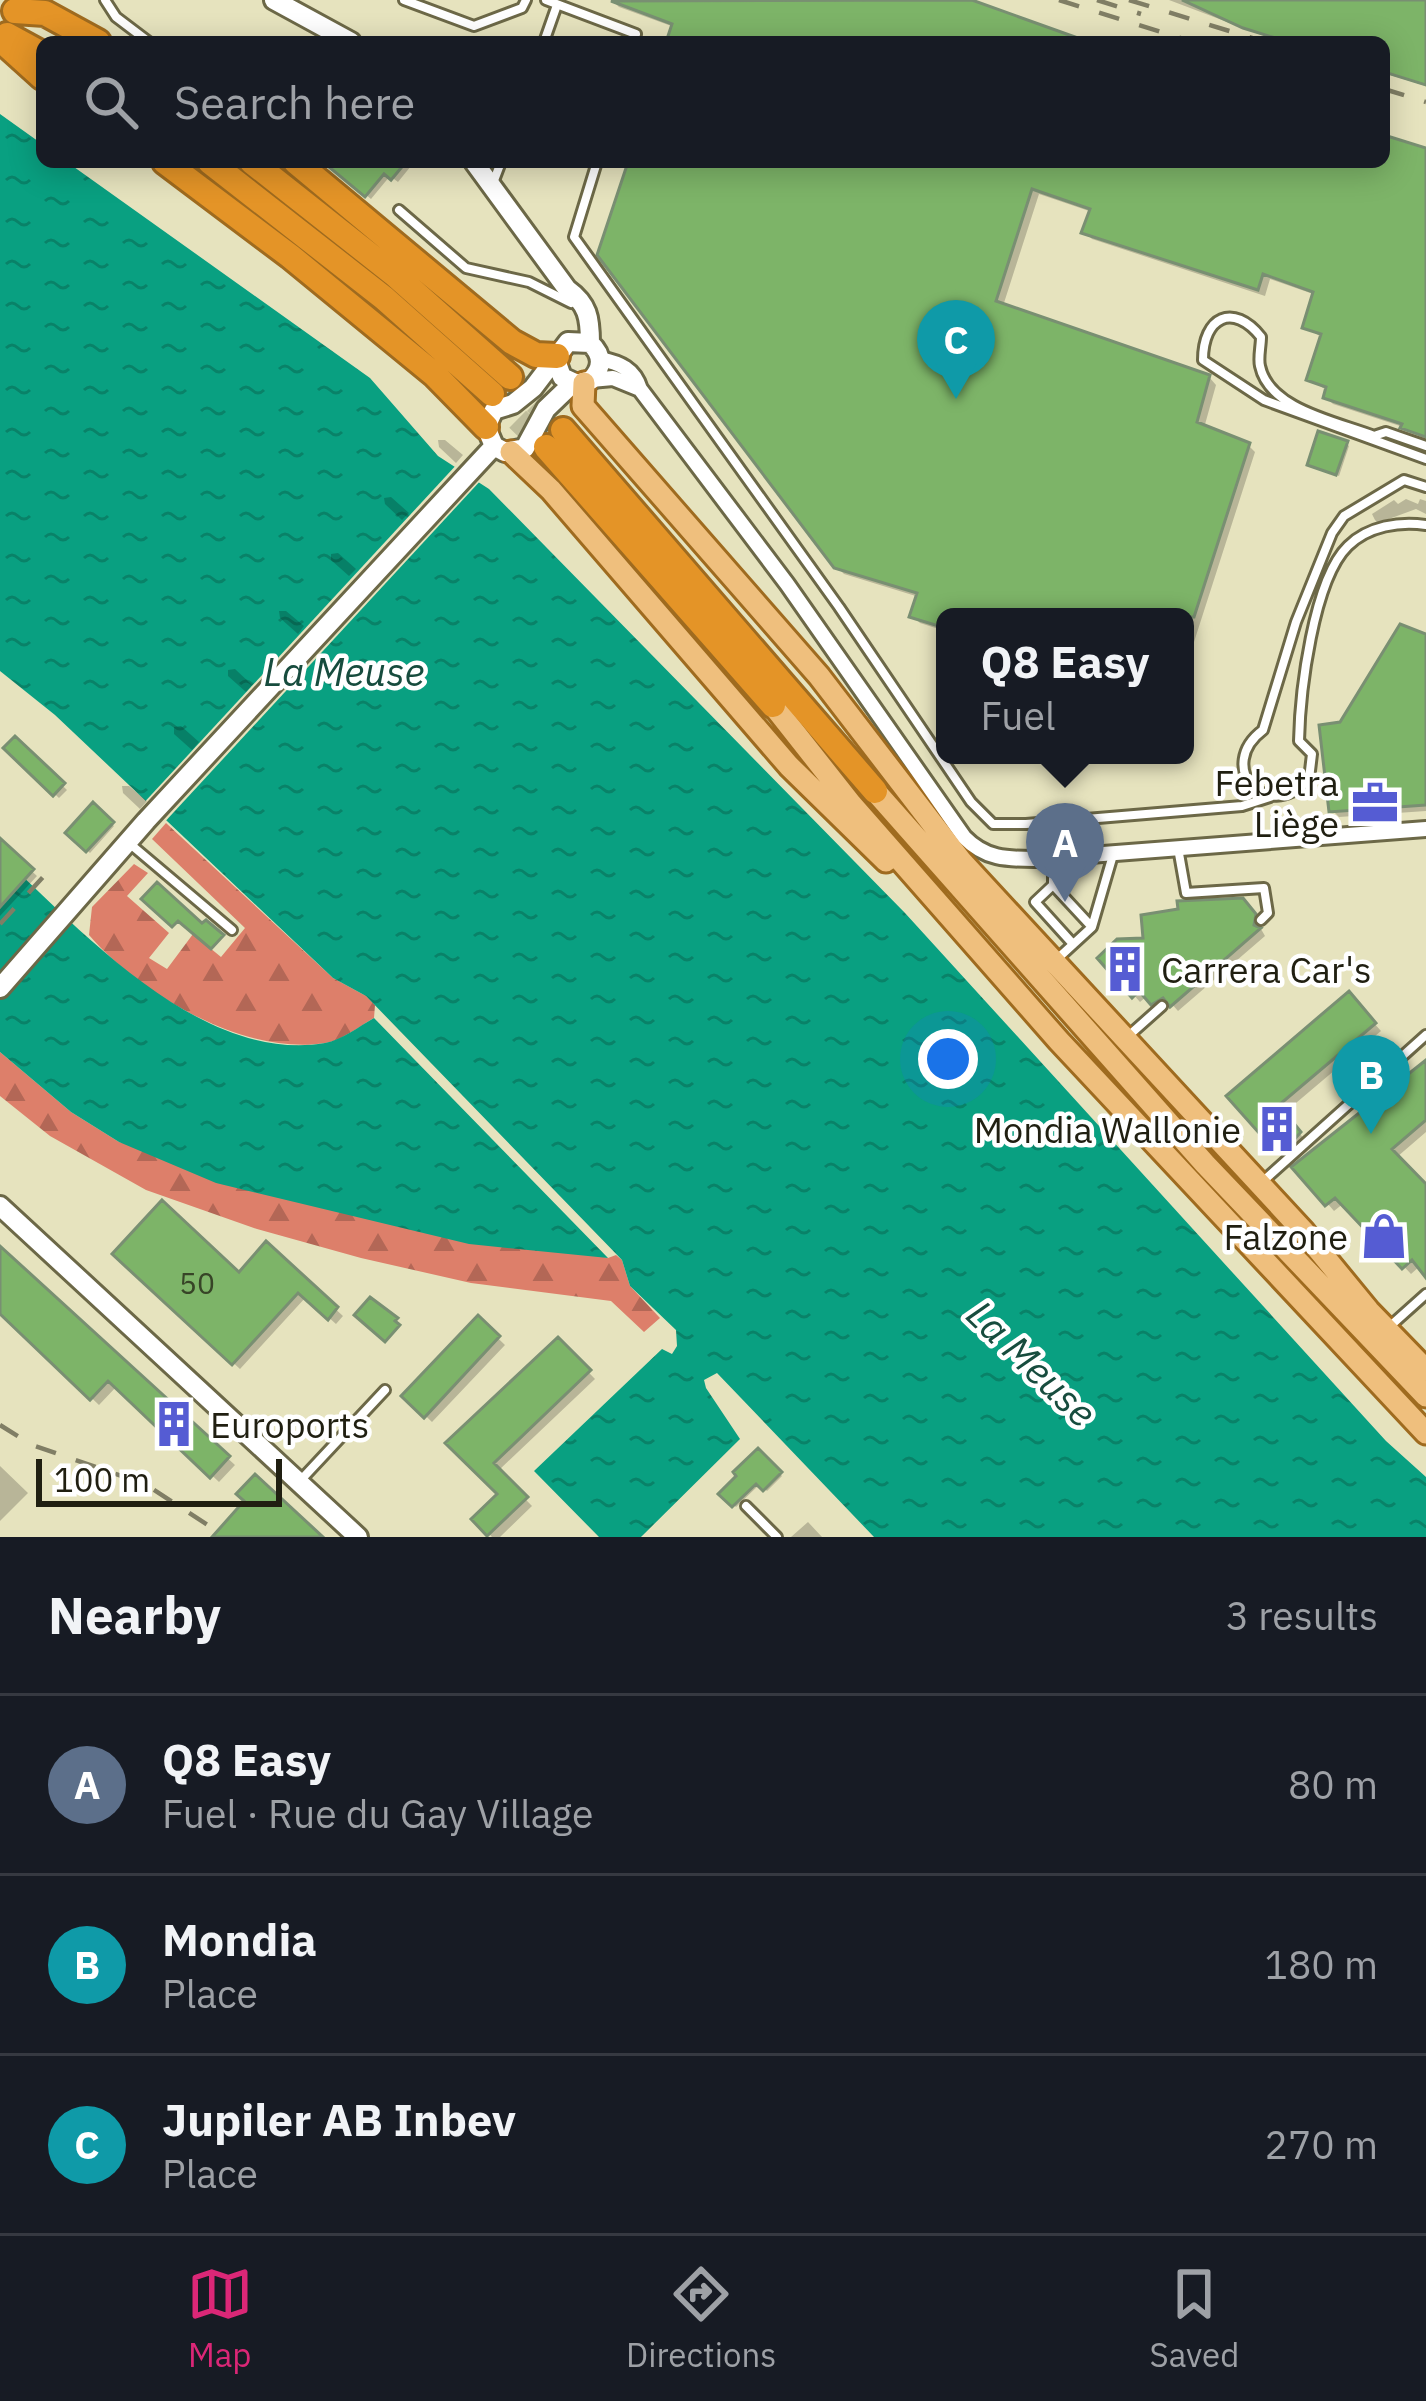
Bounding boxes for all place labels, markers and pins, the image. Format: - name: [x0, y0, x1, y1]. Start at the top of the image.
- pin: C: [917, 300, 995, 399]
- place label: Febetra Liège: [1214, 759, 1339, 847]
- office icon: Febetra Liège: [1350, 778, 1400, 828]
- pin: A: [1026, 803, 1104, 902]
- building icon: Carrera Car's: [1100, 944, 1150, 994]
- place label: Carrera Car's: [1161, 946, 1372, 993]
- pin: B: [1332, 1035, 1410, 1134]
- building icon: Mondia Wallonie: [1252, 1104, 1302, 1154]
- place label: Mondia Wallonie: [974, 1106, 1241, 1153]
- shop icon: Falzone: [1359, 1211, 1409, 1261]
- place label: Falzone: [1224, 1213, 1348, 1260]
- building icon: Euroports: [149, 1399, 199, 1449]
- place label: Euroports: [210, 1401, 369, 1448]

